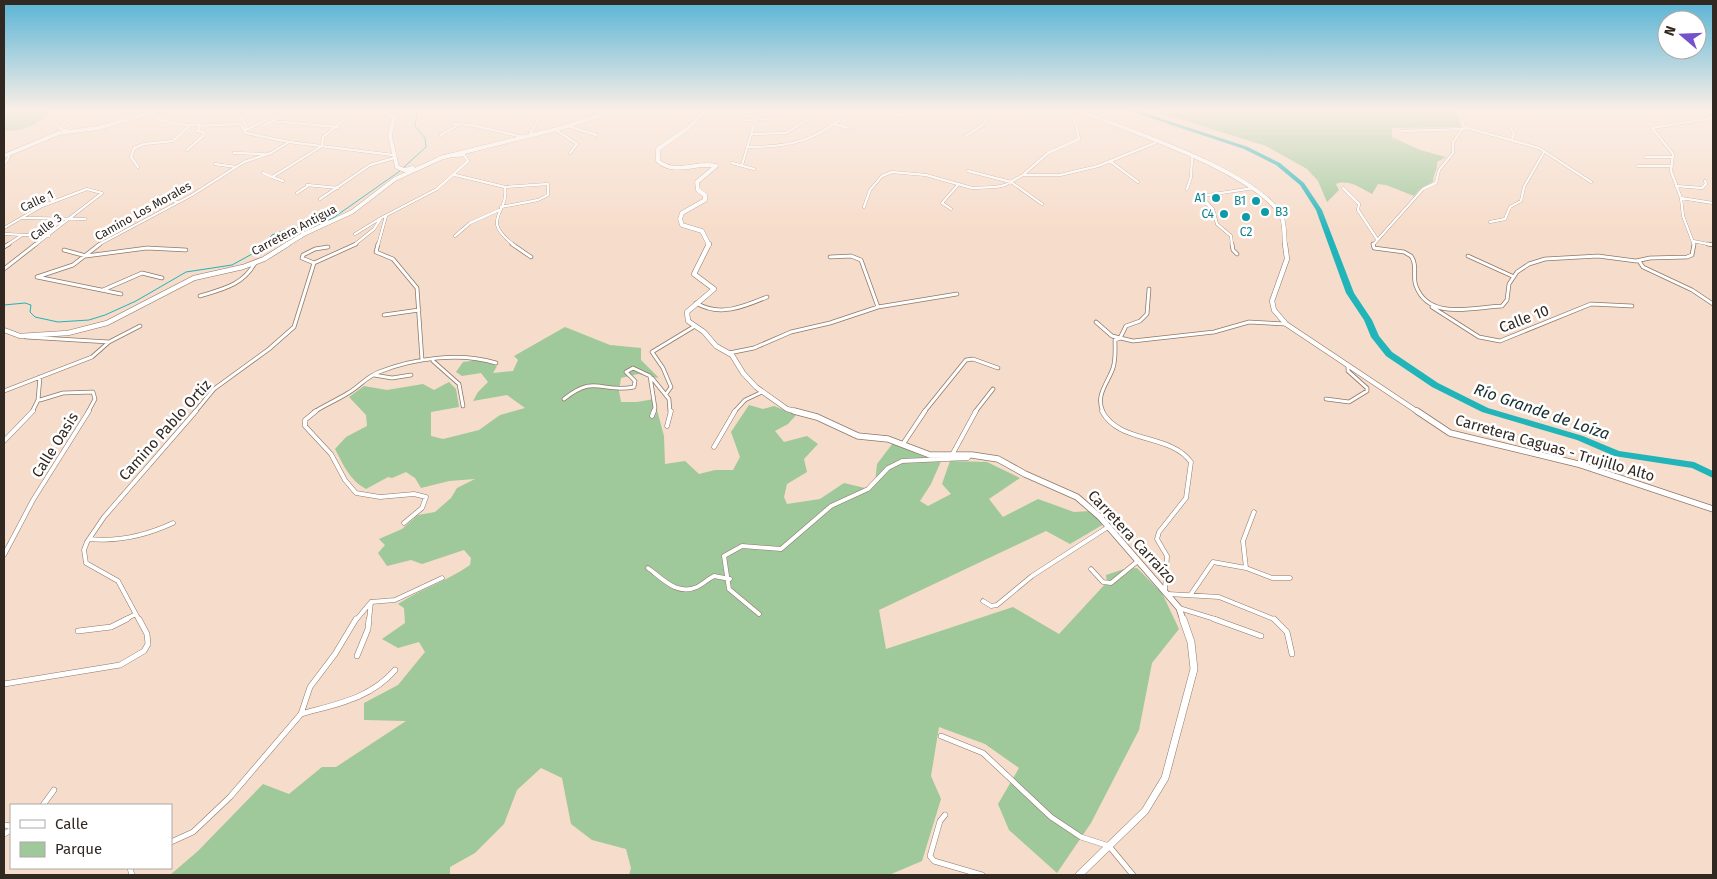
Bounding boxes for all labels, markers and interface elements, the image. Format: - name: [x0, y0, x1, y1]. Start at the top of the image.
- north arrow: [1657, 10, 1707, 60]
- text: N: [1661, 24, 1680, 38]
- street label: Camino Los Morales: [92, 178, 194, 243]
- street label: Calle 1: [18, 187, 56, 215]
- place label: A1: [1195, 191, 1206, 205]
- marker: A1: [1210, 192, 1222, 204]
- place label: B1: [1234, 194, 1246, 208]
- marker: B1: [1250, 195, 1262, 207]
- street label: Carretera Antigua: [249, 202, 339, 258]
- place label: B3: [1275, 205, 1288, 219]
- marker: B3: [1259, 206, 1271, 218]
- place label: C4: [1201, 207, 1215, 221]
- marker: C4: [1218, 208, 1230, 220]
- street label: Calle 3: [28, 211, 64, 243]
- marker: C2: [1240, 211, 1252, 223]
- place label: C2: [1240, 225, 1252, 239]
- street label: Calle 10: [1497, 301, 1551, 337]
- street label: Camino Pablo Ortiz: [115, 376, 215, 484]
- water label: Río Grande de Loíza: [1472, 379, 1612, 444]
- street label: Calle Oasis: [28, 409, 82, 481]
- street label: Carretera Caguas - Trujillo Alto: [1453, 411, 1657, 485]
- street label: Carretera Carraízo: [1084, 486, 1180, 588]
- legend: [10, 804, 172, 869]
- text: Calle: [55, 815, 88, 833]
- text: Parque: [55, 840, 102, 858]

